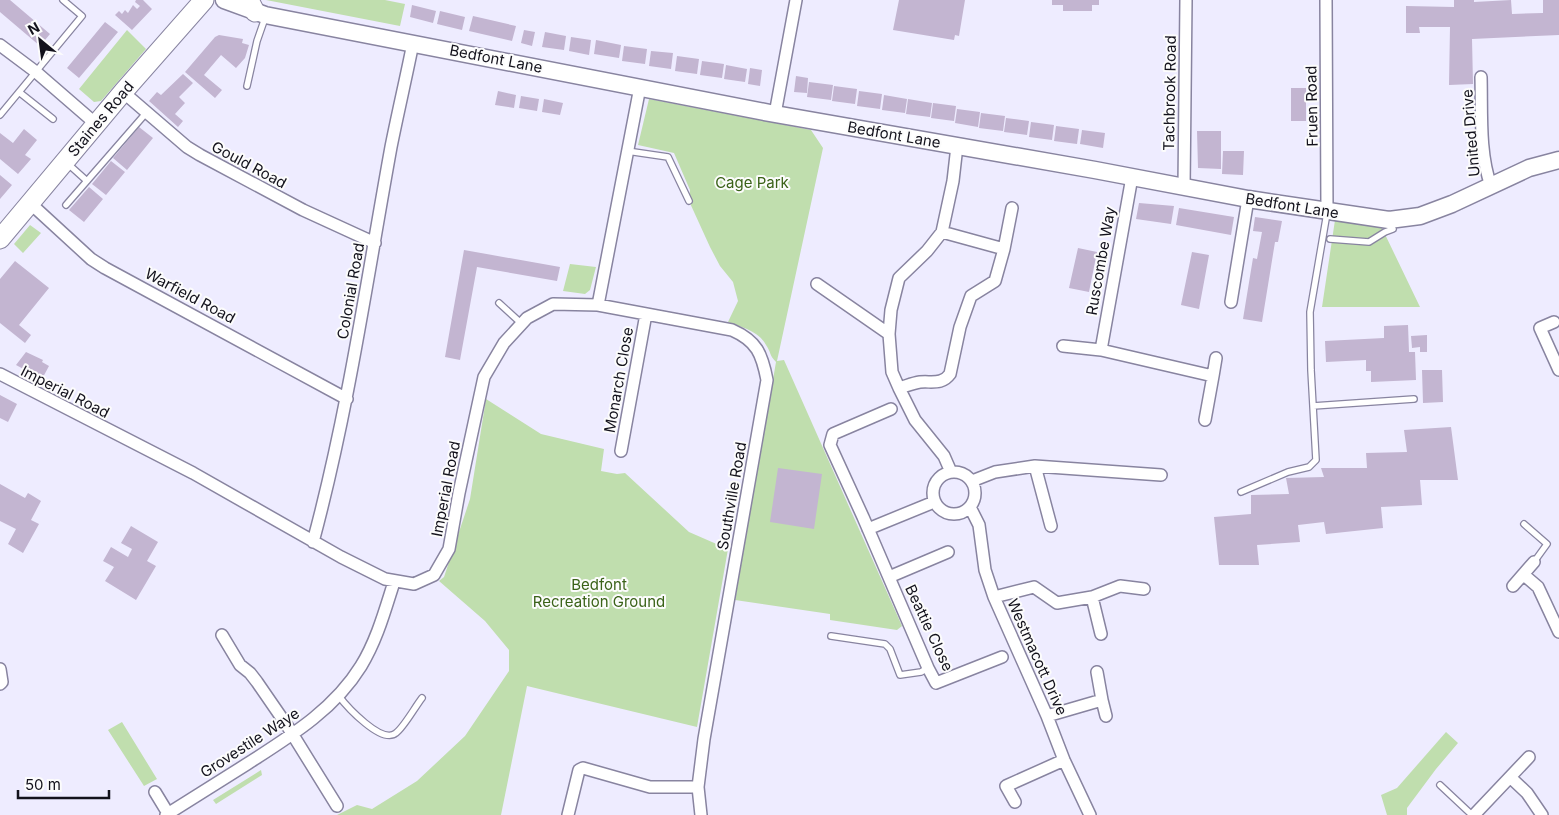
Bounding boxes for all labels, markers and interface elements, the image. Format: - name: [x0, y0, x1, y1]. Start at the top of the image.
- north arrow: [15, 15, 65, 65]
- text: N: [25, 18, 42, 38]
- street label: Tachbrook Road: [1159, 35, 1180, 151]
- street label: Bedfont Lane: [448, 40, 544, 77]
- street label: Fruen Road: [1301, 65, 1322, 147]
- street label: Staines Road: [64, 77, 138, 160]
- street label: United Drive: [1457, 88, 1484, 178]
- street label: Bedfont Lane: [846, 117, 942, 152]
- street label: Gould Road: [208, 137, 290, 192]
- park label: Cage Park: [715, 173, 790, 192]
- street label: Bedfont Lane: [1244, 189, 1340, 222]
- street label: Ruscombe Way: [1082, 205, 1120, 317]
- street label: Colonial Road: [333, 241, 368, 341]
- street label: Warfield Road: [142, 264, 239, 327]
- street label: Monarch Close: [600, 326, 637, 434]
- street label: Imperial Road: [18, 361, 113, 422]
- street label: Imperial Road: [427, 439, 464, 538]
- street label: Southville Road: [713, 440, 750, 551]
- park label: Bedfont Recreation Ground: [533, 575, 665, 611]
- street label: Beattie Close: [901, 581, 958, 674]
- street label: Westmacott Drive: [1003, 596, 1072, 718]
- street label: Grovestile Waye: [197, 703, 303, 782]
- scale bar: [18, 768, 109, 800]
- text: 50 m: [25, 775, 61, 794]

